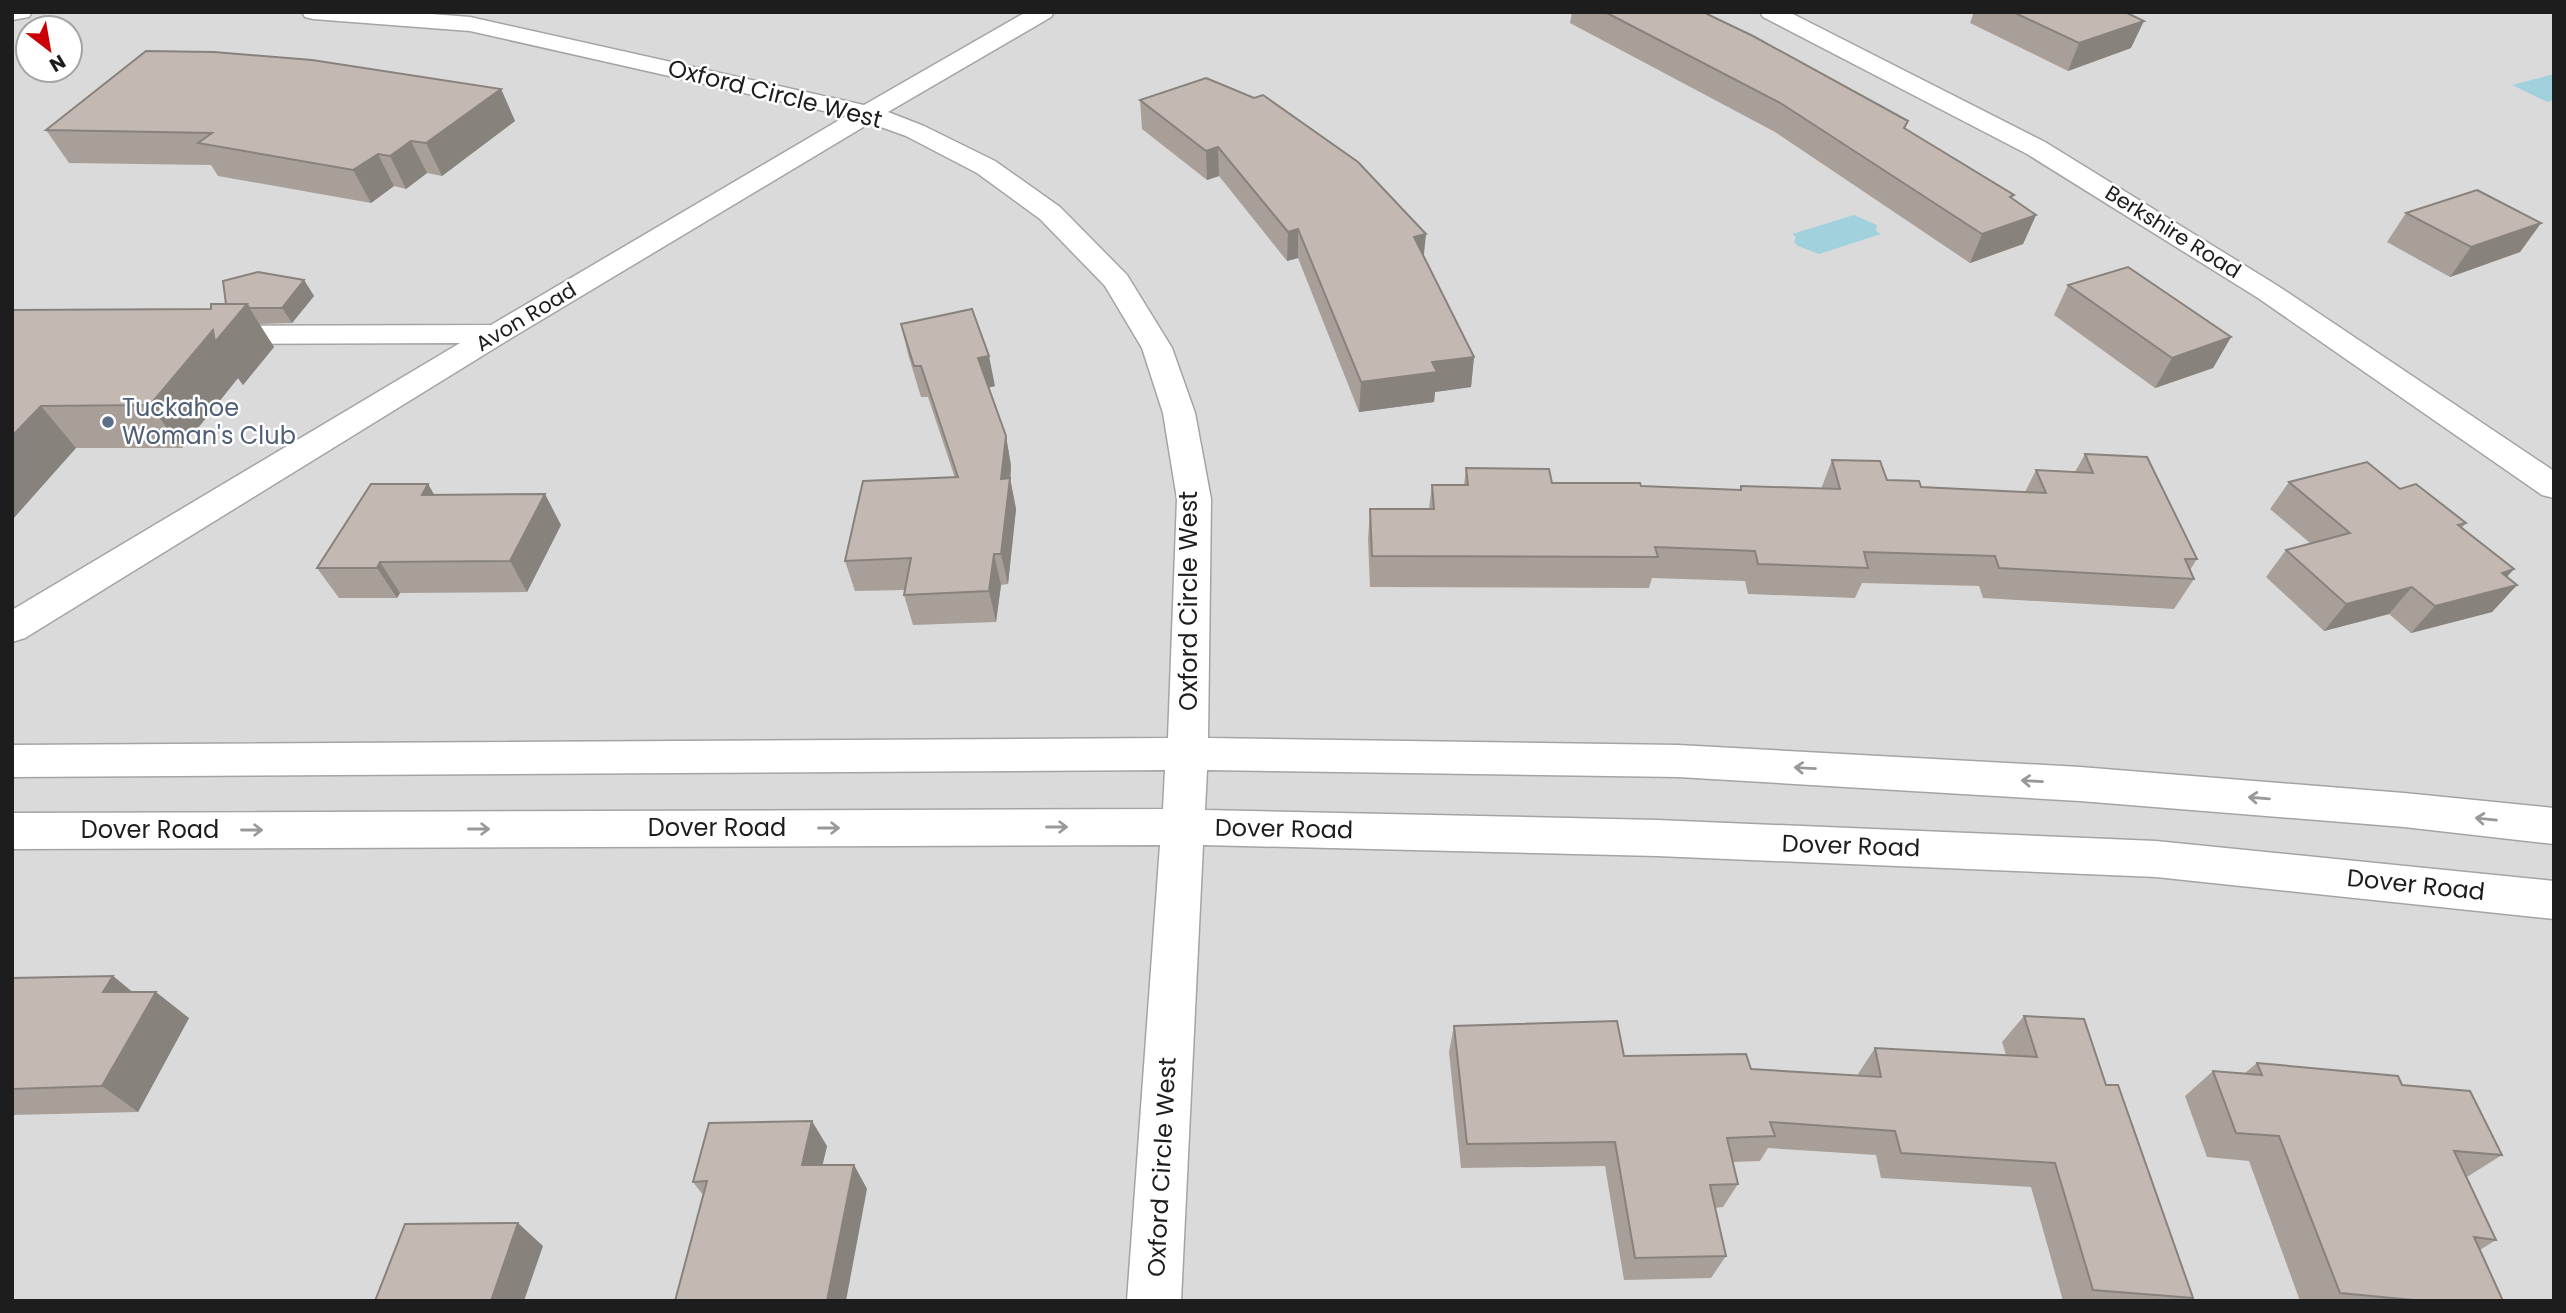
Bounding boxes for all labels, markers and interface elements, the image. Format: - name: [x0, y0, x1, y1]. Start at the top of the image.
- north arrow: [14, 14, 84, 84]
- text: N: [44, 48, 71, 78]
- street label: Oxford Circle West: [664, 51, 886, 136]
- street label: Berkshire Road: [2100, 178, 2247, 285]
- street label: Avon Road: [470, 275, 582, 358]
- place label: Tuckahoe Woman's Club: [122, 391, 296, 452]
- marker: Tuckahoe Woman's Club: [100, 414, 116, 430]
- street label: Oxford Circle West: [1172, 491, 1205, 711]
- one-way arrow: [1795, 761, 1817, 774]
- one-way arrow: [2022, 774, 2044, 787]
- one-way arrow: [2249, 791, 2271, 804]
- street label: Dover Road: [648, 811, 786, 844]
- street label: Dover Road: [1215, 811, 1354, 846]
- one-way arrow: [2475, 812, 2498, 825]
- street label: Dover Road: [81, 813, 219, 846]
- one-way arrow: [1045, 820, 1068, 834]
- one-way arrow: [818, 821, 841, 835]
- one-way arrow: [468, 822, 491, 836]
- one-way arrow: [240, 823, 263, 837]
- street label: Dover Road: [1781, 827, 1921, 864]
- street label: Dover Road: [2345, 861, 2487, 908]
- street label: Oxford Circle West: [1139, 1056, 1184, 1278]

